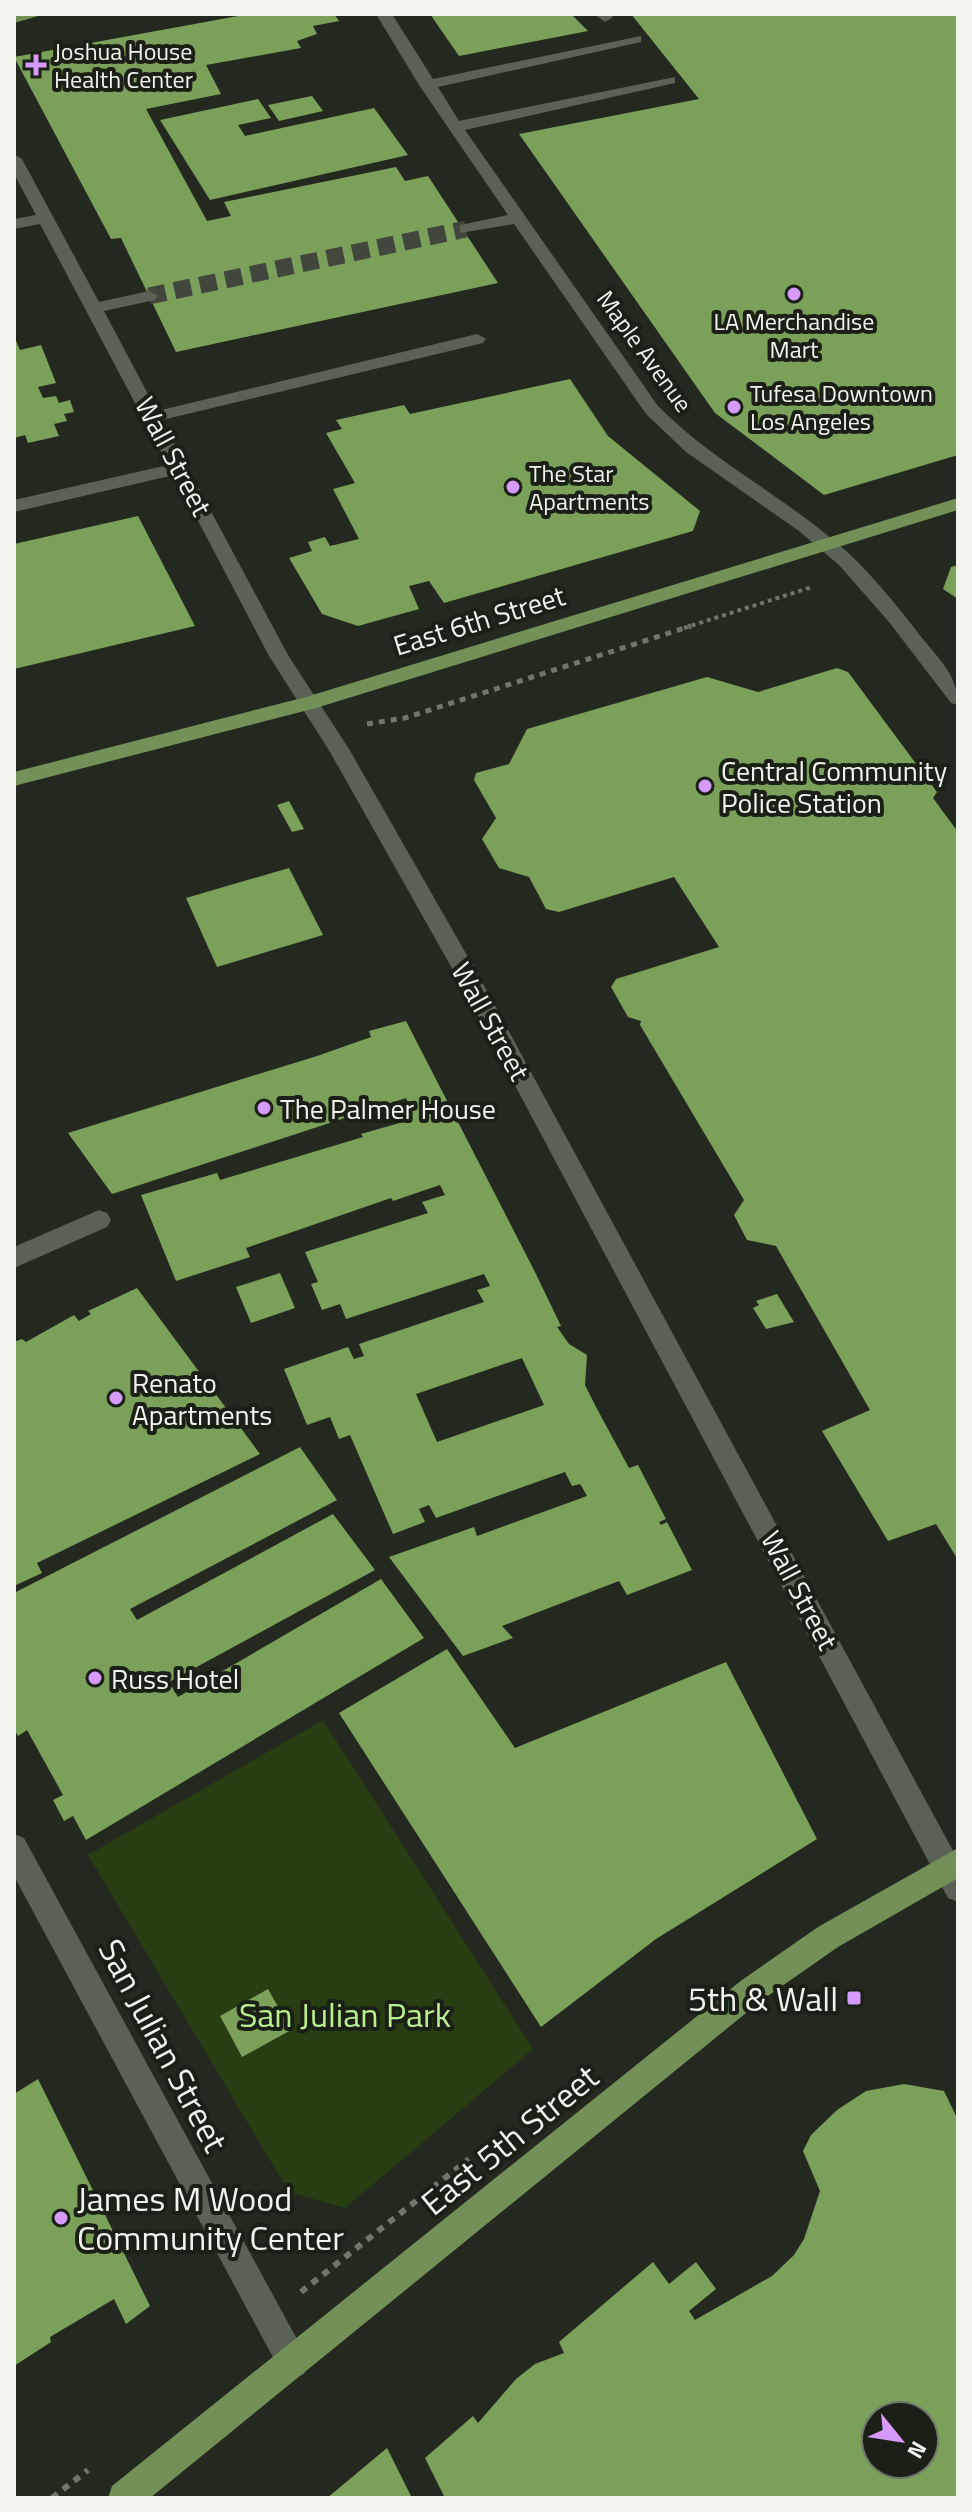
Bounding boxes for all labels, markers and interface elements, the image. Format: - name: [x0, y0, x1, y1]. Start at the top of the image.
- place label: Joshua House Health Center: [54, 33, 193, 97]
- marker: Joshua House Health Center: [25, 54, 47, 76]
- street label: Maple Avenue: [588, 283, 702, 419]
- marker: LA Merchandise Mart: [785, 285, 803, 303]
- place label: LA Merchandise Mart: [714, 303, 874, 367]
- place label: Tufesa Downtown Los Angeles: [750, 375, 933, 439]
- street label: Wall Street: [125, 389, 224, 524]
- marker: Tufesa Downtown Los Angeles: [725, 398, 743, 416]
- place label: The Star Apartments: [529, 455, 649, 519]
- marker: The Star Apartments: [504, 478, 522, 496]
- street label: East 6th Street: [388, 573, 570, 666]
- place label: Central Community Police Station: [721, 749, 947, 824]
- marker: Central Community Police Station: [696, 777, 714, 795]
- street label: Wall Street: [441, 954, 541, 1088]
- place label: The Palmer House: [280, 1087, 496, 1130]
- marker: The Palmer House: [255, 1099, 273, 1117]
- place label: Renato Apartments: [132, 1361, 272, 1436]
- marker: Renato Apartments: [107, 1389, 125, 1407]
- street label: Wall Street: [751, 1523, 850, 1658]
- place label: Russ Hotel: [111, 1657, 239, 1700]
- marker: Russ Hotel: [86, 1669, 104, 1687]
- street label: San Julian Street: [86, 1929, 242, 2161]
- place label: 5th & Wall: [688, 1972, 838, 2024]
- park label: San Julian Park: [239, 1988, 451, 2040]
- marker: 5th & Wall: [845, 1989, 863, 2007]
- street label: East 5th Street: [409, 2051, 609, 2227]
- place label: James M Wood Community Center: [77, 2172, 344, 2263]
- marker: James M Wood Community Center: [52, 2209, 70, 2227]
- north arrow: [860, 2400, 940, 2480]
- text: N: [899, 2435, 936, 2465]

